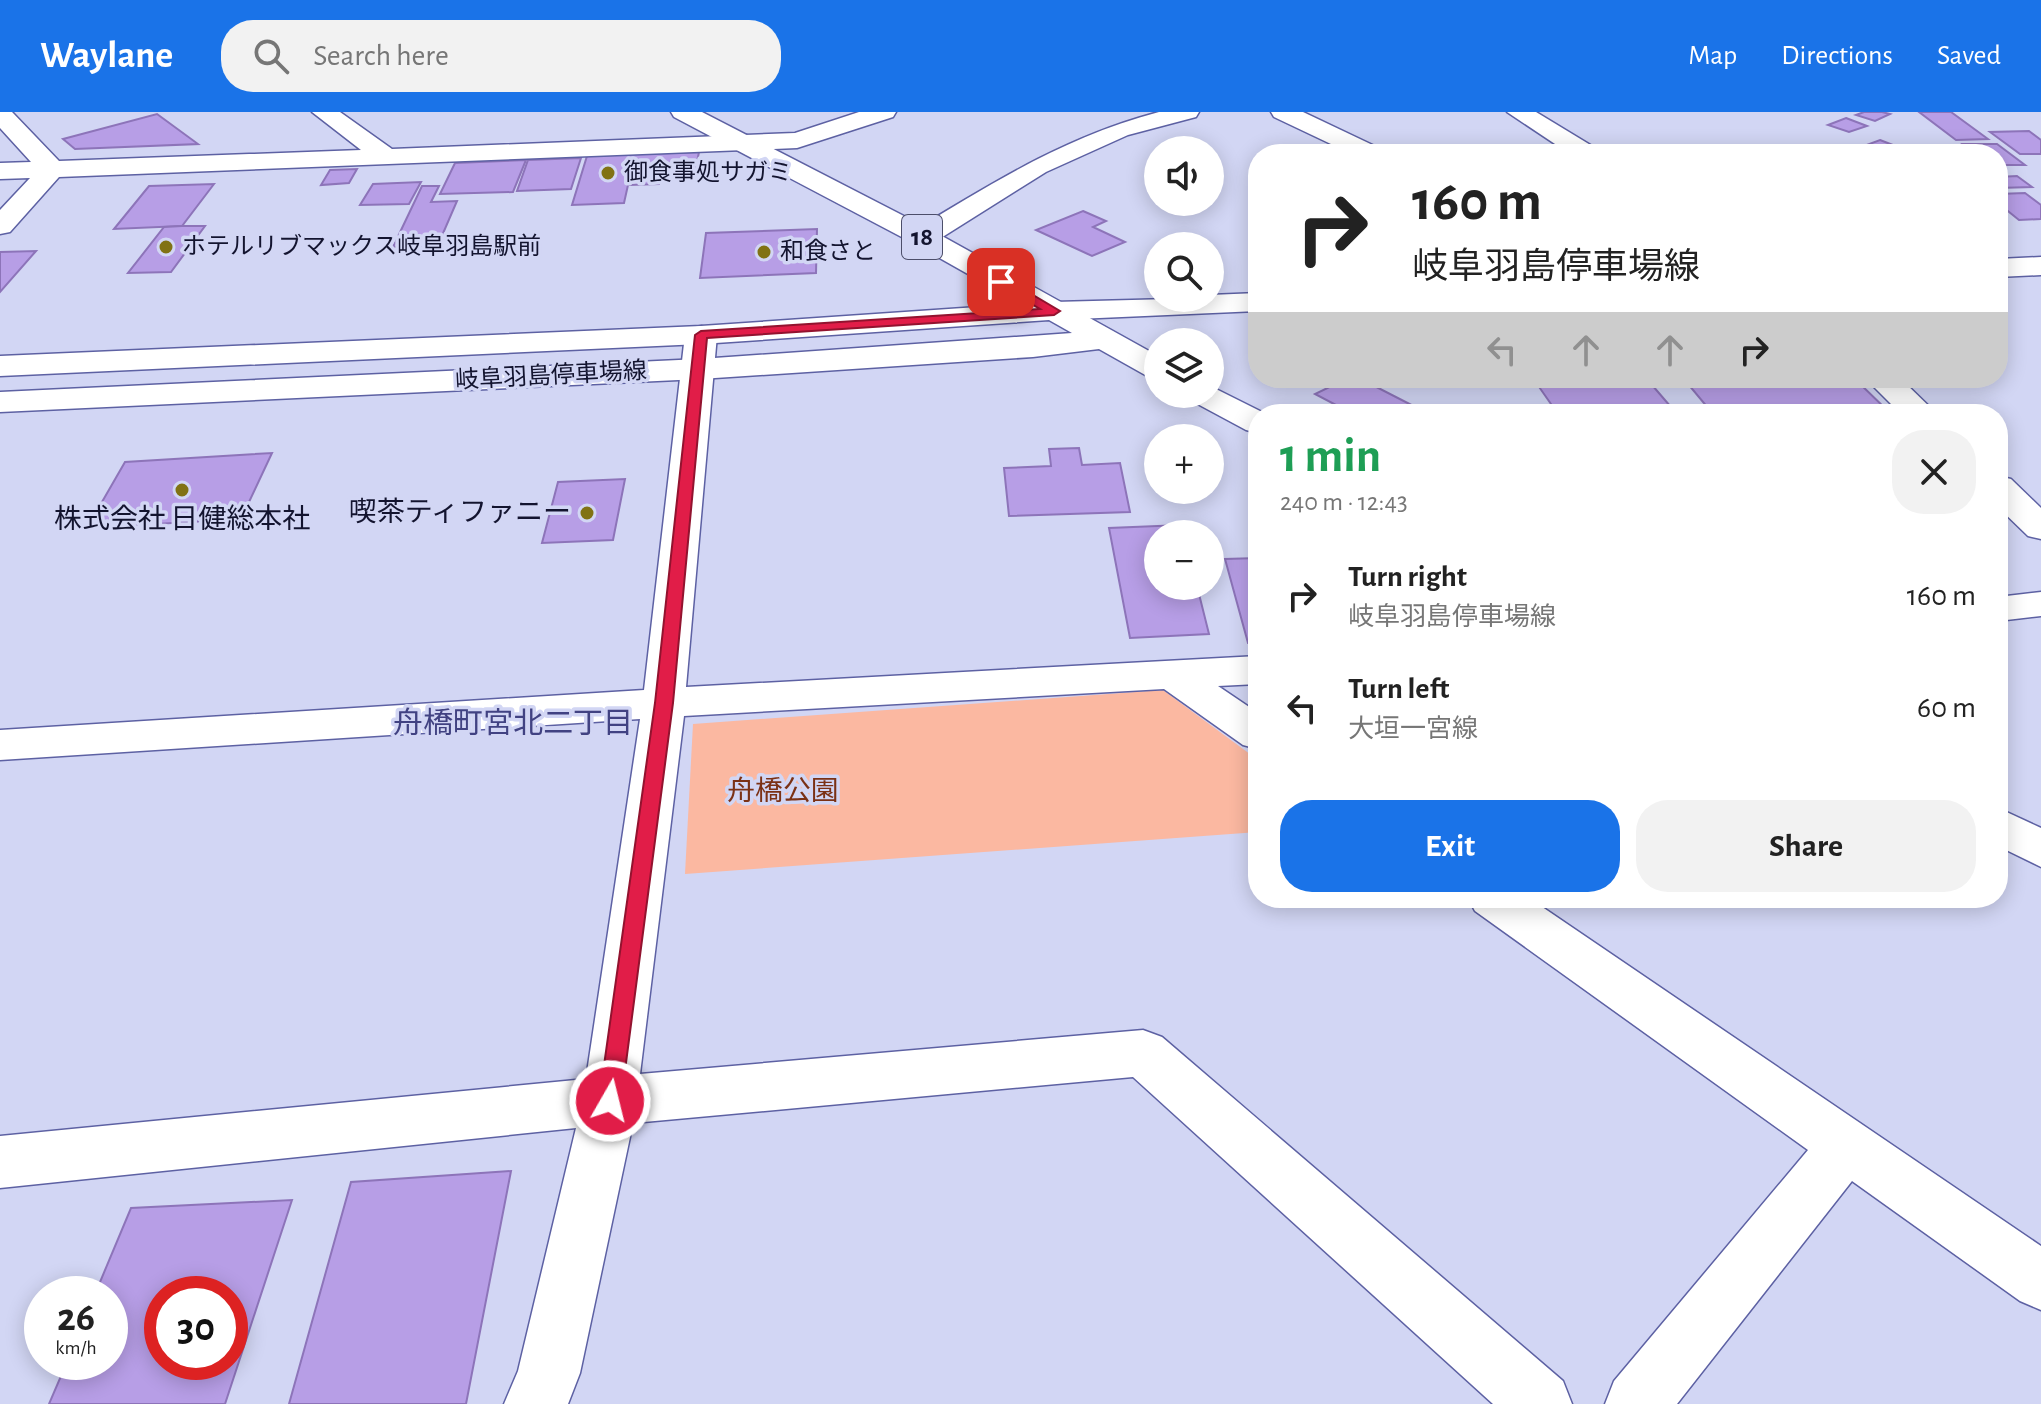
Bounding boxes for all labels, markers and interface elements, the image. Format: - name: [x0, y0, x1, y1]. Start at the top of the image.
- search box: [221, 20, 781, 92]
- icon: search: [249, 34, 293, 78]
- text: Waylane: [40, 37, 173, 75]
- text: Search here: [313, 41, 449, 71]
- text: Map: [1688, 42, 1737, 70]
- text: Directions: [1781, 42, 1893, 70]
- text: Saved: [1937, 42, 2001, 70]
- map controls: [1144, 136, 1224, 600]
- button: sound: [1144, 136, 1224, 216]
- place label: 御食事処サガミ: [624, 159, 792, 185]
- marker: 御食事処サガミ: [599, 164, 617, 182]
- text: 160 m: [1412, 174, 1542, 230]
- icon: right: [1280, 176, 1384, 280]
- road number: 18: [902, 215, 942, 259]
- button: search: [1144, 232, 1224, 312]
- place label: ホテルリブマックス岐阜羽島駅前: [182, 233, 541, 259]
- marker: ホテルリブマックス岐阜羽島駅前: [157, 238, 175, 256]
- place label: 和食さと: [780, 238, 876, 264]
- marker: 和食さと: [755, 243, 773, 261]
- pin: [967, 248, 1035, 316]
- text: 岐阜羽島停車場線: [1412, 249, 1700, 285]
- icon: arrive: [979, 260, 1023, 304]
- button: layers: [1144, 328, 1224, 408]
- icon: left: [1480, 328, 1524, 372]
- icon: ahead: [1564, 328, 1608, 372]
- icon: ahead: [1648, 328, 1692, 372]
- icon: right: [1732, 328, 1776, 372]
- street label: 岐阜羽島停車場線: [454, 357, 647, 393]
- button: +: [1144, 424, 1224, 504]
- button: close: [1892, 430, 1976, 514]
- text: 1 min: [1280, 433, 1381, 481]
- marker: 株式会社 日健総本社: [173, 481, 191, 499]
- text: 240 m · 12:43: [1280, 489, 1408, 515]
- place label: 喫茶ティファニー: [349, 497, 571, 527]
- place label: 株式会社 日健総本社: [54, 504, 310, 534]
- marker: 喫茶ティファニー: [578, 504, 596, 522]
- button: −: [1144, 520, 1224, 600]
- text: Turn right: [1348, 562, 1467, 592]
- icon: right: [1280, 574, 1324, 618]
- text: 160 m: [1907, 581, 1976, 611]
- text: 岐阜羽島停車場線: [1348, 604, 1556, 630]
- text: Turn left: [1348, 674, 1449, 704]
- icon: left: [1280, 686, 1324, 730]
- text: 60 m: [1917, 693, 1976, 723]
- district label: 舟橋町宮北二丁目: [393, 707, 633, 739]
- text: 大垣一宮線: [1348, 716, 1478, 742]
- park label: 舟橋公園: [727, 776, 839, 806]
- button: Exit: [1280, 800, 1620, 892]
- button: Share: [1636, 800, 1976, 892]
- position arrow: [568, 1059, 652, 1143]
- speed limit sign: 30: [144, 1276, 248, 1380]
- text: 26: [57, 1298, 95, 1338]
- text: km/h: [55, 1338, 97, 1358]

